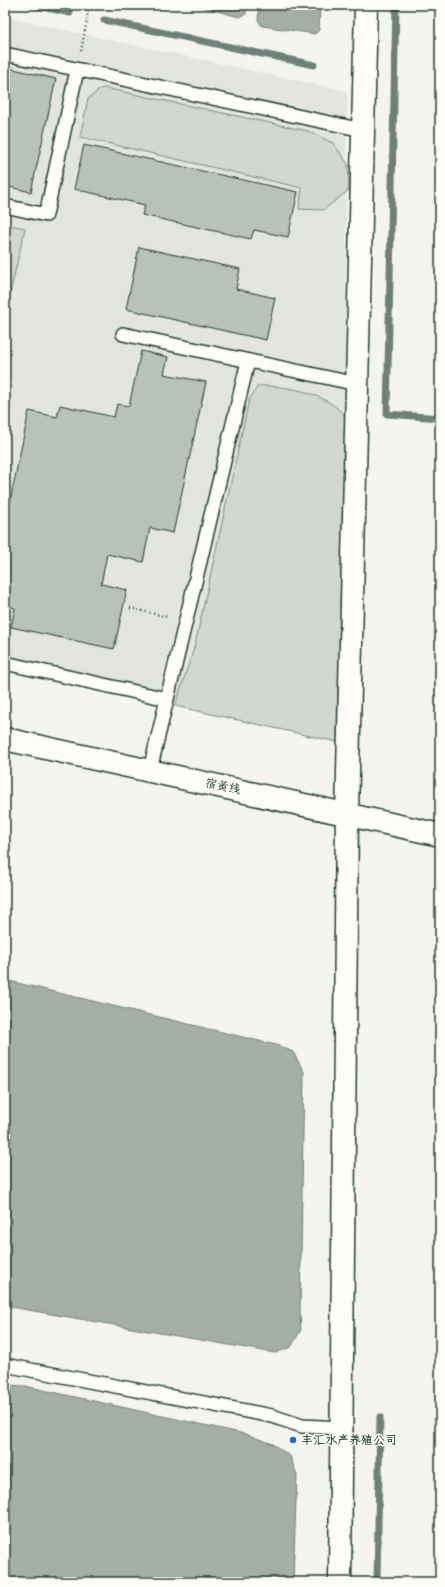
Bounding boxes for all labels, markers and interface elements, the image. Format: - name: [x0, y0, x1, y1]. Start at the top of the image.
- street label: 宿黄线: [204, 775, 242, 797]
- place label: 丰汇水产养殖公司: [301, 1433, 397, 1447]
- marker: 丰汇水产养殖公司: [288, 1435, 298, 1445]

